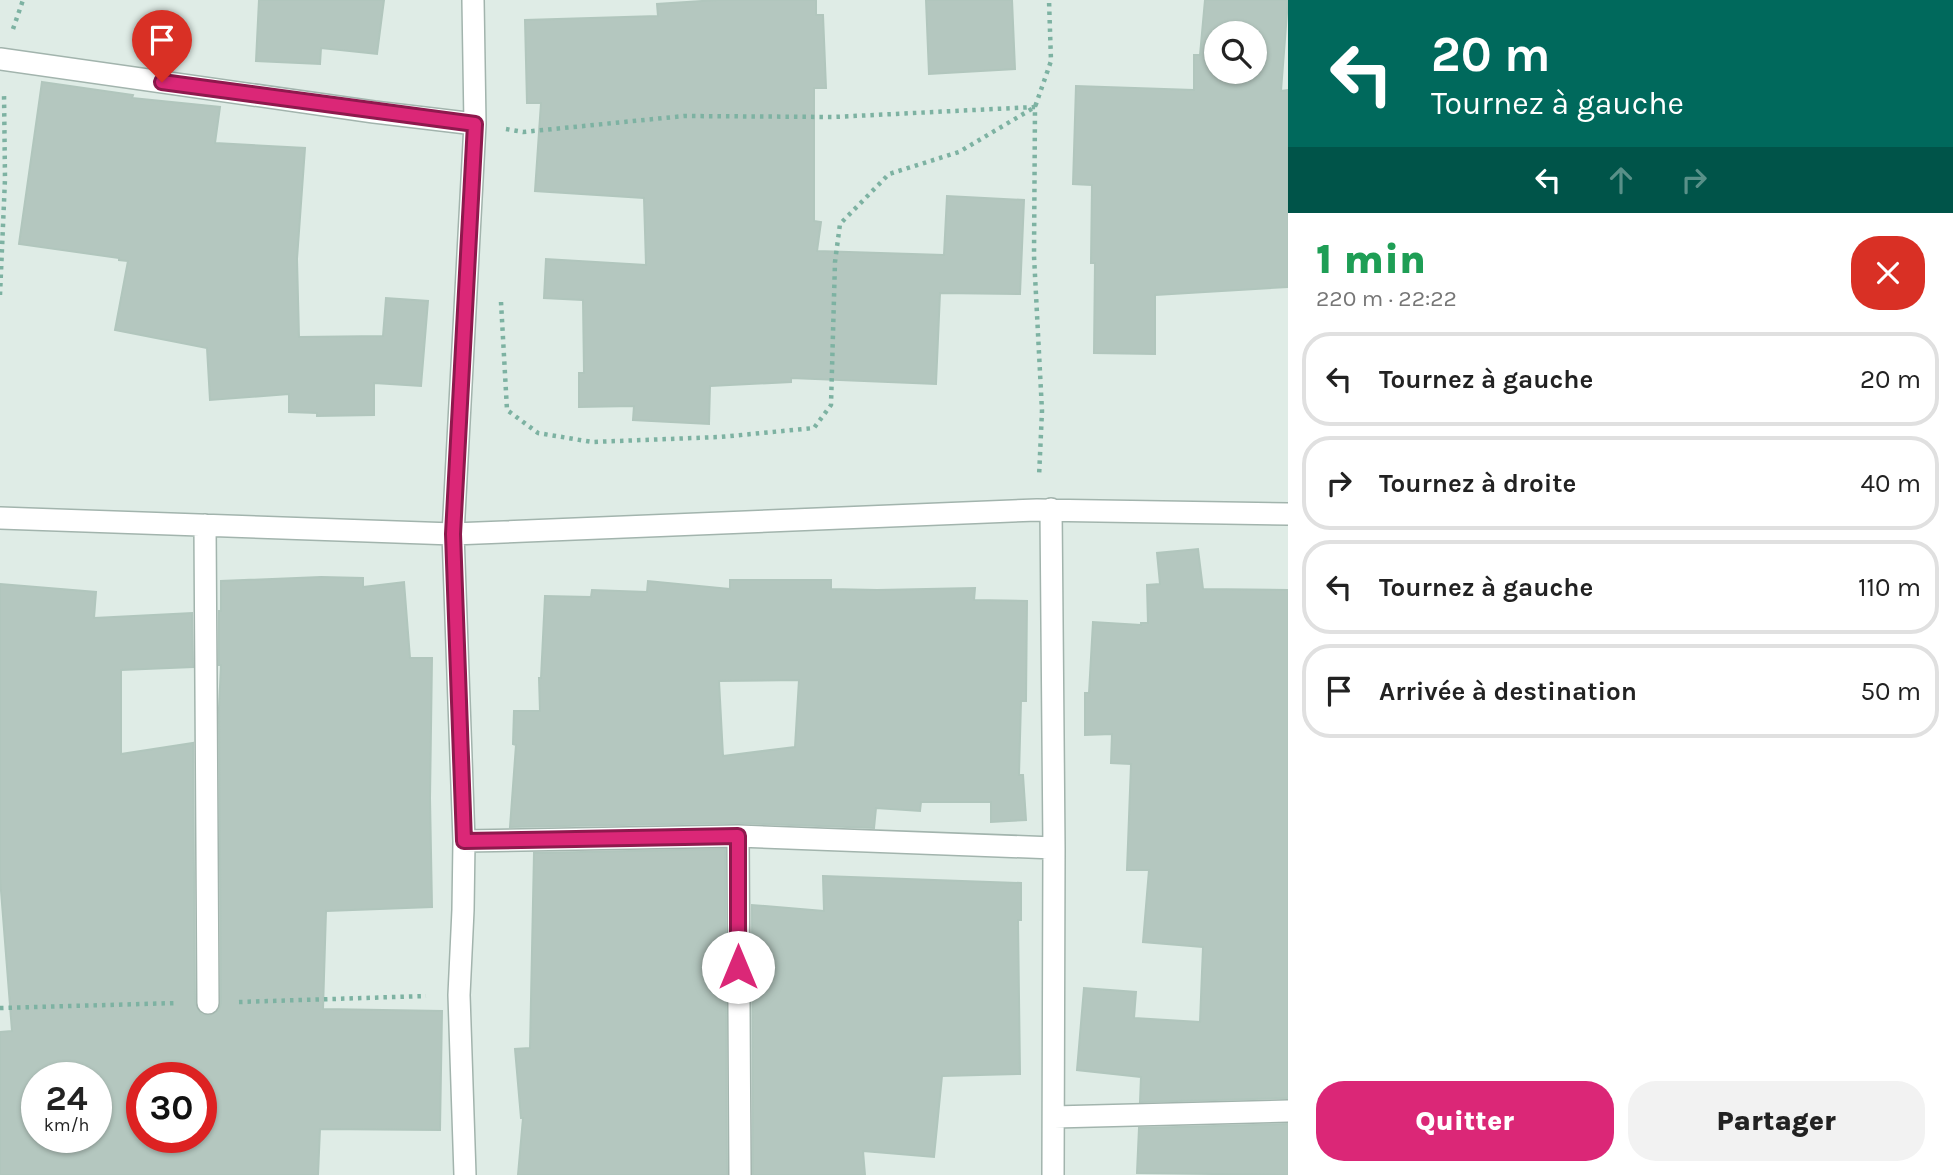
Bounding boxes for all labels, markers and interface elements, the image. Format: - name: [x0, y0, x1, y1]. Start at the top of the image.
- pin: [132, 10, 192, 82]
- icon: arrive: [143, 21, 181, 59]
- map controls: [1204, 21, 1267, 84]
- button: search: [1204, 21, 1267, 84]
- text: 20 m: [1431, 26, 1551, 83]
- icon: left: [1316, 28, 1407, 119]
- text: Tournez à gauche: [1431, 85, 1684, 122]
- icon: left: [1529, 161, 1567, 199]
- icon: ahead: [1602, 161, 1640, 199]
- icon: right: [1675, 161, 1713, 199]
- text: 1 min: [1316, 234, 1426, 284]
- button: close: [1851, 236, 1925, 310]
- text: 220 m · 22:22: [1316, 285, 1457, 312]
- icon: left: [1320, 360, 1358, 398]
- text: Tournez à gauche: [1379, 364, 1593, 395]
- text: 20 m: [1860, 364, 1921, 395]
- icon: right: [1320, 464, 1358, 502]
- text: Tournez à droite: [1379, 468, 1576, 499]
- text: 40 m: [1861, 468, 1921, 499]
- icon: left: [1320, 568, 1358, 606]
- text: Tournez à gauche: [1379, 572, 1593, 603]
- text: 110 m: [1858, 572, 1921, 603]
- icon: arrive: [1320, 672, 1358, 710]
- text: Arrivée à destination: [1379, 676, 1637, 707]
- text: 50 m: [1860, 676, 1921, 707]
- position arrow: [701, 930, 775, 1004]
- speed limit sign: 30: [126, 1062, 217, 1153]
- text: 24: [46, 1078, 88, 1119]
- button: Quitter: [1316, 1081, 1614, 1161]
- button: Partager: [1628, 1081, 1925, 1161]
- text: km/h: [44, 1114, 89, 1136]

